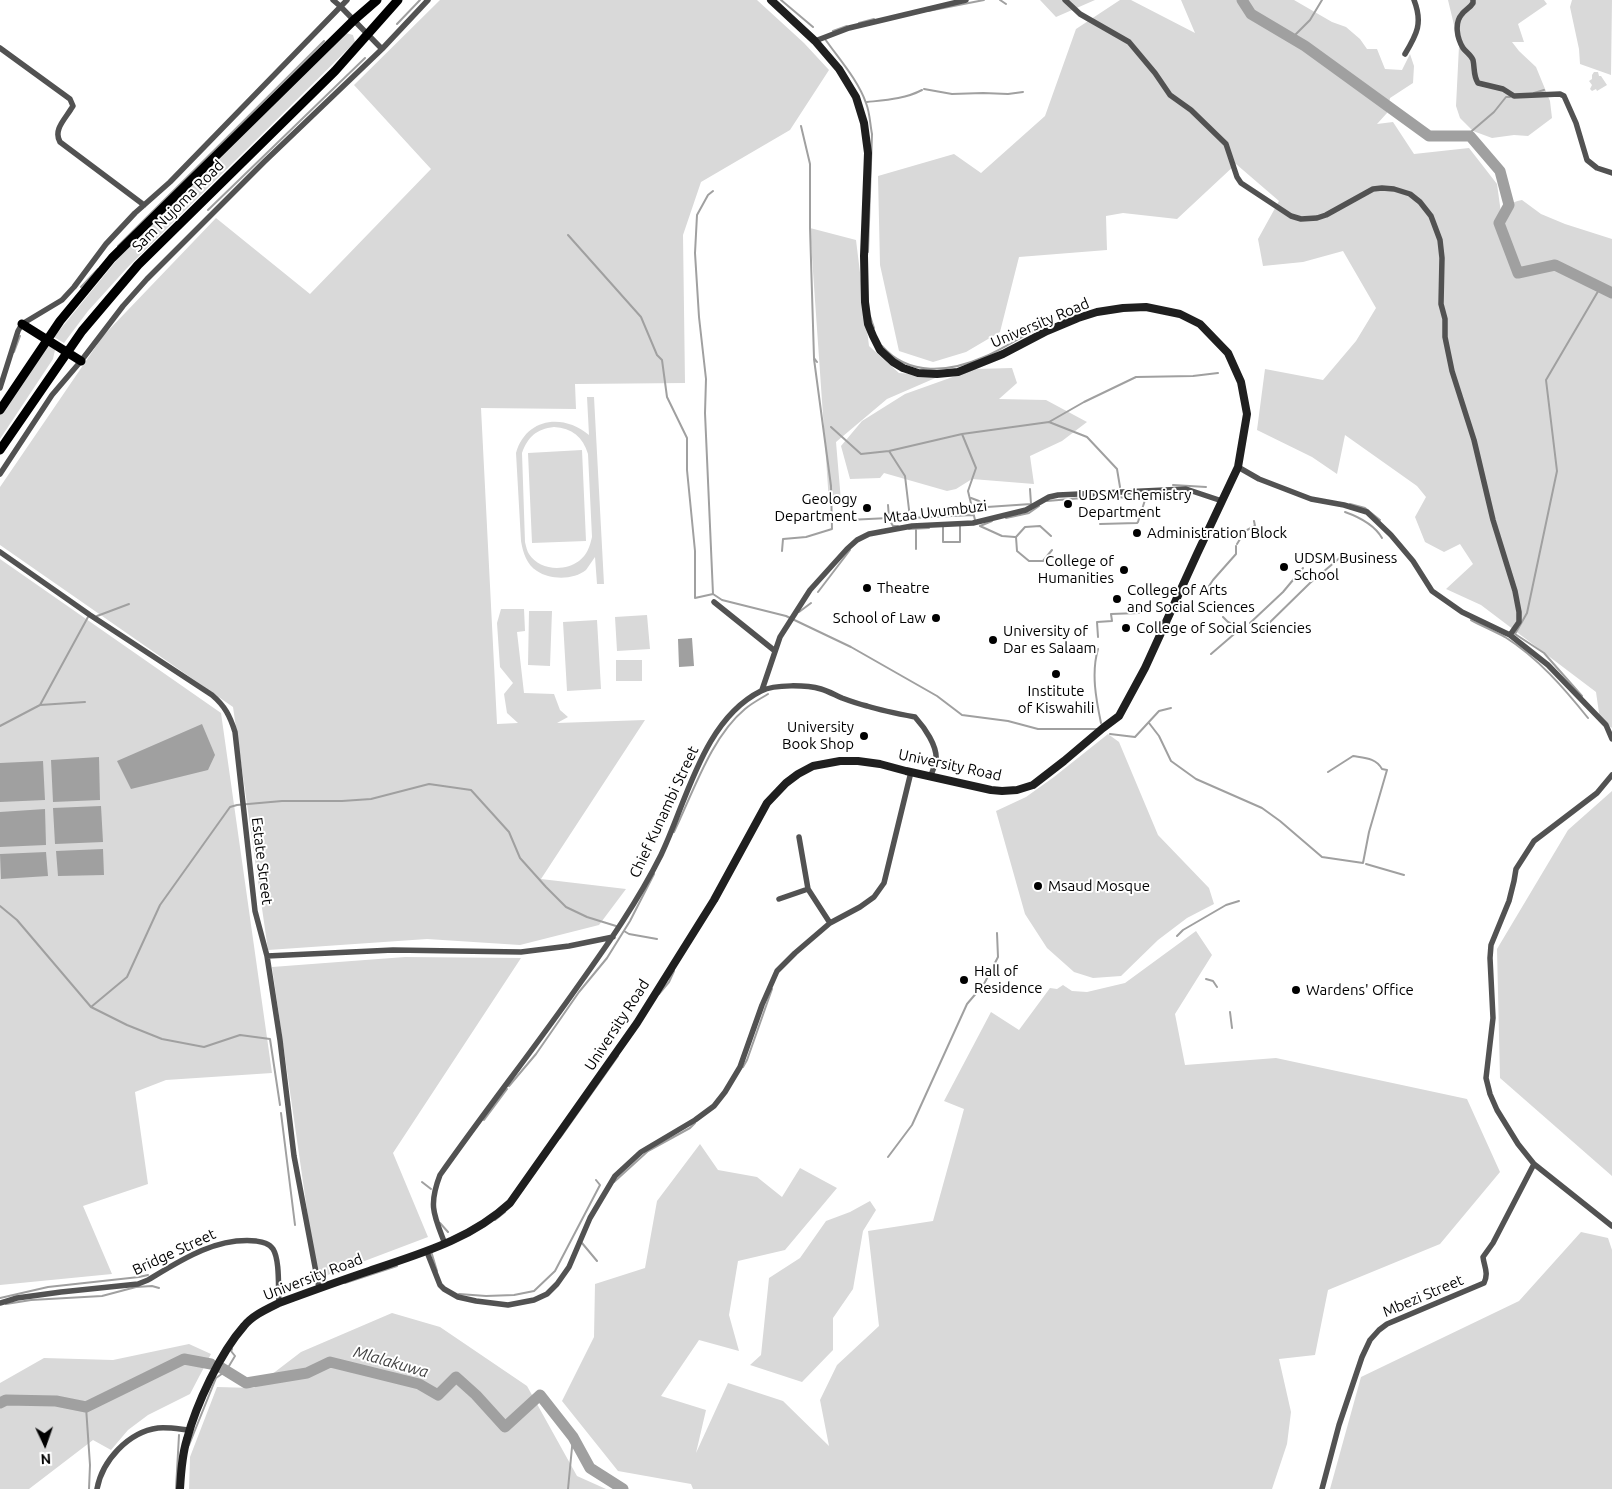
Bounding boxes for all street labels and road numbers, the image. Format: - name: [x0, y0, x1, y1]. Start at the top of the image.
- street label: Sam Nujoma Road: [128, 156, 228, 256]
- street label: University Road: [988, 294, 1092, 352]
- street label: Mtaa Uvumbuzi: [882, 497, 988, 527]
- street label: Chief Kunambi Street: [626, 743, 702, 881]
- street label: University Road: [897, 745, 1003, 785]
- street label: Estate Street: [248, 816, 276, 906]
- street label: University Road: [581, 976, 653, 1074]
- street label: Bridge Street: [129, 1225, 219, 1279]
- street label: University Road: [261, 1250, 365, 1304]
- street label: Mbezi Street: [1380, 1271, 1466, 1321]

